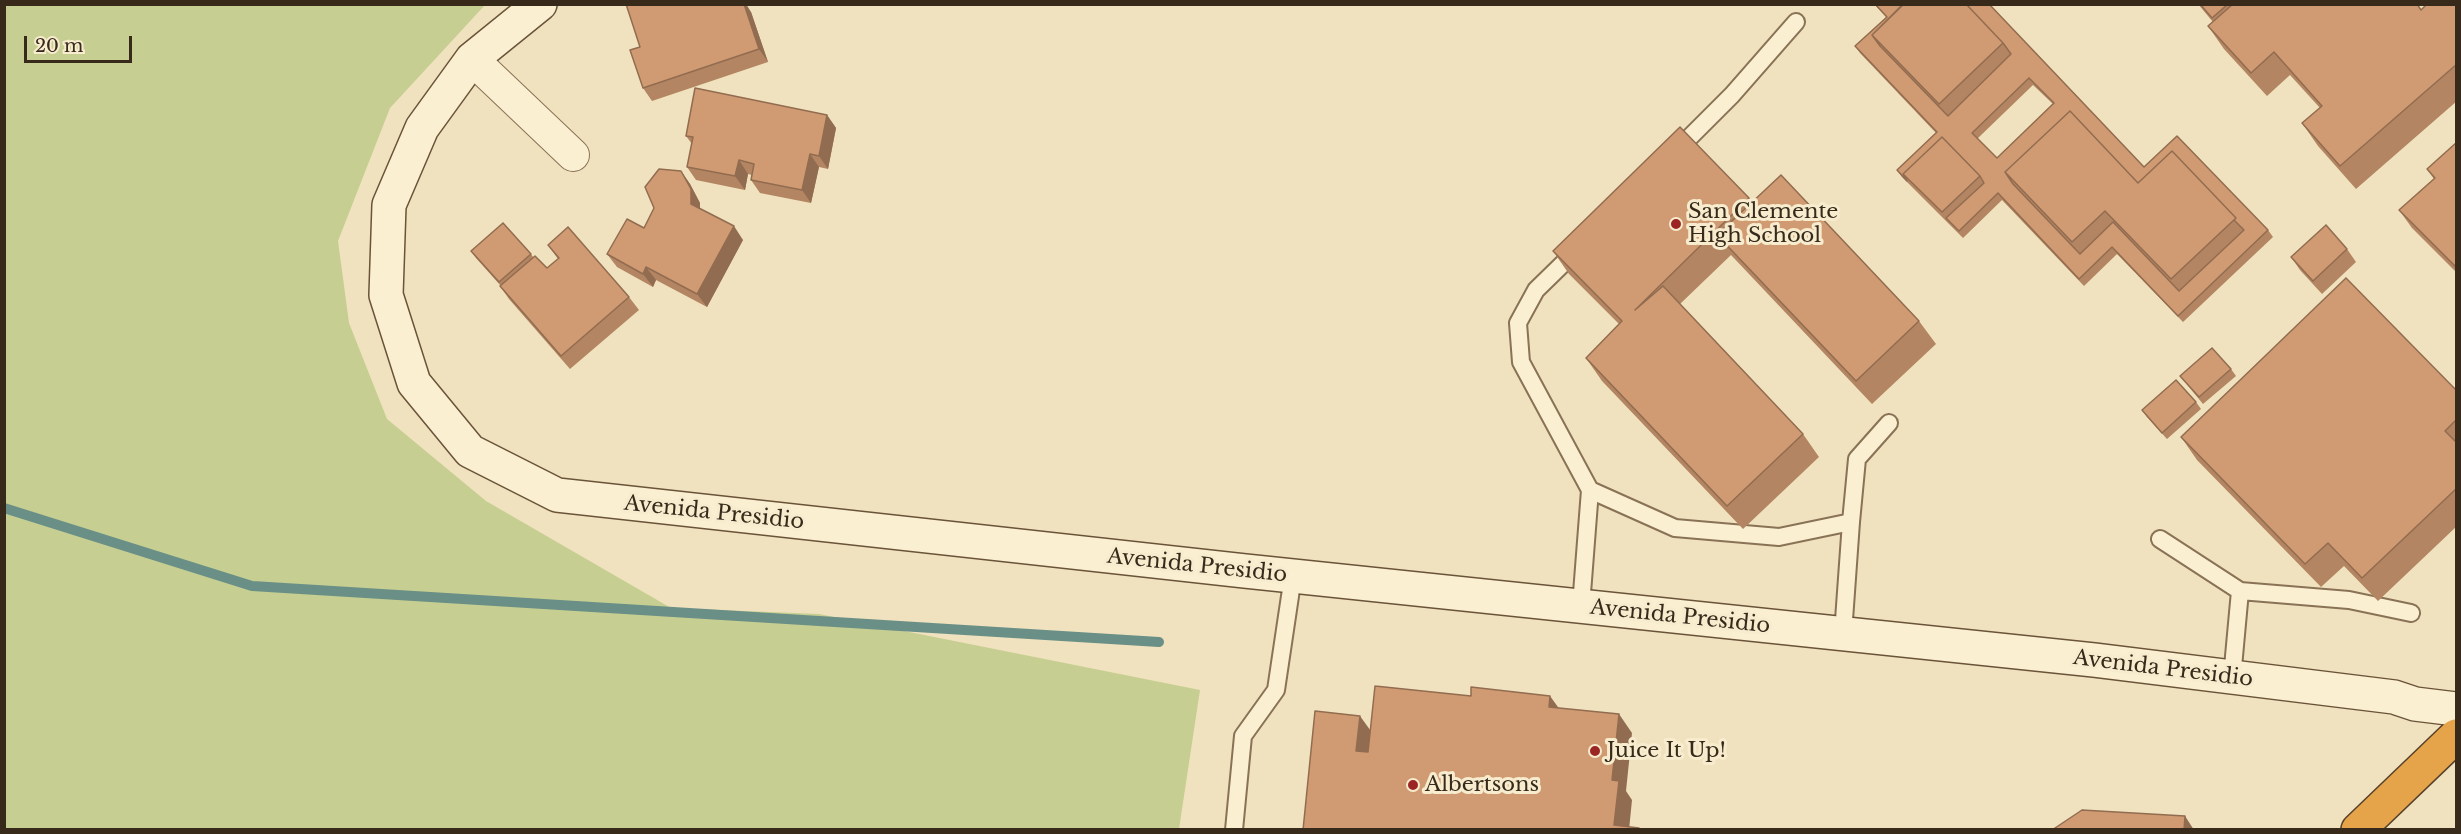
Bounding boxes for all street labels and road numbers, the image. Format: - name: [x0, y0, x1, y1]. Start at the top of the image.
- street label: Avenida Presidio: [623, 491, 805, 535]
- street label: Avenida Presidio: [1106, 544, 1288, 588]
- street label: Avenida Presidio: [1589, 595, 1771, 639]
- street label: Avenida Presidio: [2072, 645, 2254, 693]

